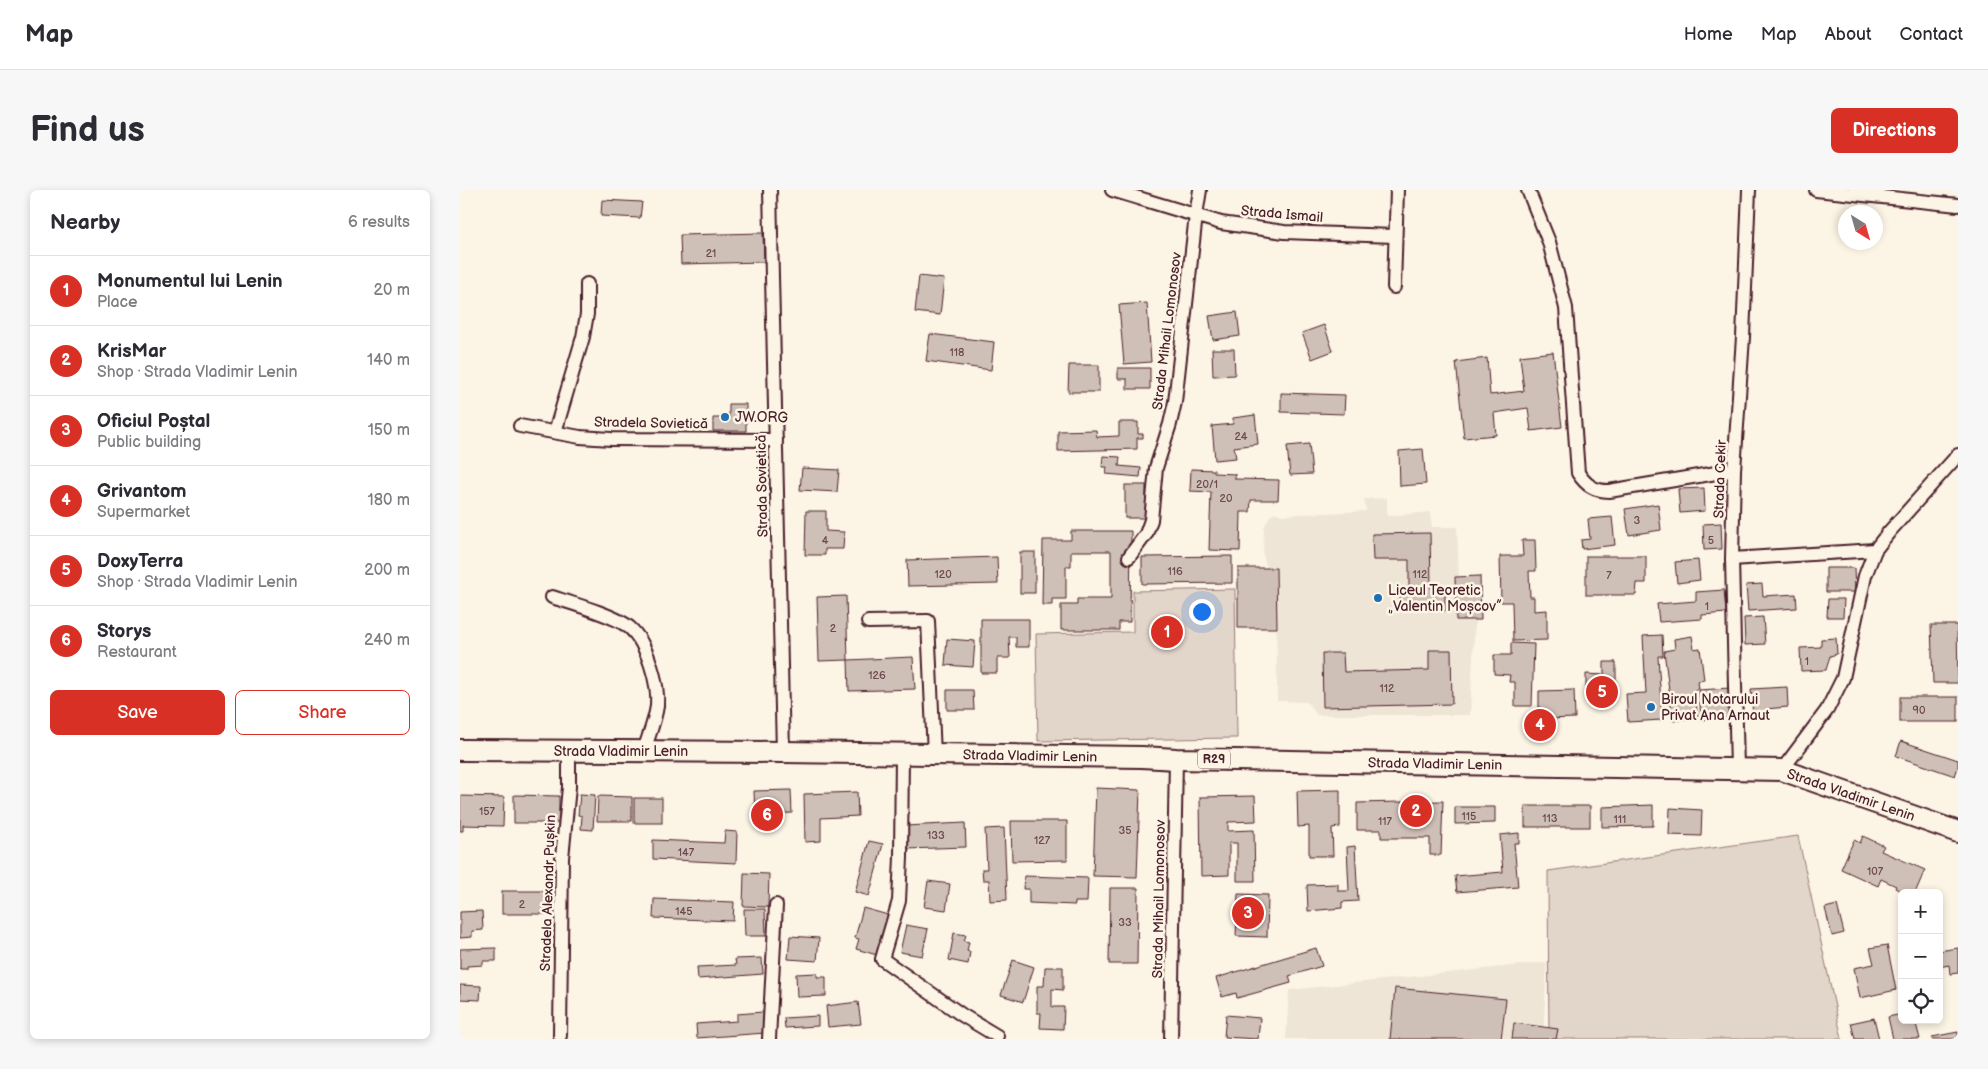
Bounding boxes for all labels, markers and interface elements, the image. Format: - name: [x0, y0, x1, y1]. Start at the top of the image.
- text: Map: [25, 20, 73, 49]
- text: Home: [1684, 24, 1733, 45]
- text: Map: [1761, 24, 1797, 45]
- text: About: [1825, 24, 1872, 45]
- text: Contact: [1900, 24, 1963, 45]
- button: Directions: [1831, 108, 1958, 153]
- text: Find us: [30, 109, 145, 152]
- street label: Strada Ismail: [1240, 202, 1324, 226]
- north arrow: [1838, 205, 1883, 250]
- text: Nearby: [50, 210, 120, 235]
- text: 6 results: [348, 213, 410, 232]
- house number: 21: [706, 247, 716, 260]
- street label: Strada Mihail Lomonosov: [1149, 251, 1185, 411]
- text: Monumentul lui Lenin: [97, 270, 283, 293]
- text: 1: [63, 281, 69, 300]
- text: 20 m: [374, 281, 410, 300]
- text: Place: [97, 293, 138, 312]
- text: KrisMar: [97, 340, 166, 363]
- house number: 118: [950, 346, 964, 359]
- text: 2: [61, 351, 71, 370]
- text: 140 m: [367, 351, 410, 370]
- text: Shop · Strada Vladimir Lenin: [97, 363, 298, 382]
- place label: JW.ORG: [735, 409, 788, 426]
- text: Oficiul Poștal: [97, 410, 210, 433]
- marker: JW.ORG: [719, 411, 731, 423]
- street label: Stradela Sovietică: [594, 414, 708, 432]
- text: 3: [61, 421, 71, 440]
- text: 150 m: [368, 421, 410, 440]
- house number: 24: [1234, 430, 1248, 443]
- text: Public building: [97, 433, 201, 452]
- street label: Strada Sovietică: [753, 435, 771, 537]
- street label: Strada Cekir: [1710, 438, 1730, 519]
- house number: 20/1: [1196, 478, 1218, 491]
- text: Grivantom: [97, 480, 186, 503]
- text: 4: [61, 491, 71, 510]
- text: 180 m: [368, 491, 410, 510]
- house number: 20: [1220, 492, 1233, 505]
- text: Supermarket: [97, 503, 190, 522]
- house number: 3: [1634, 514, 1641, 527]
- house number: 4: [822, 534, 829, 547]
- house number: 5: [1708, 534, 1714, 547]
- text: DoxyTerra: [97, 550, 183, 573]
- text: 5: [61, 561, 71, 580]
- text: 200 m: [364, 561, 410, 580]
- house number: 116: [1167, 565, 1183, 578]
- house number: 120: [934, 568, 952, 581]
- house number: 112: [1412, 568, 1428, 581]
- house number: 7: [1606, 569, 1612, 582]
- text: Shop · Strada Vladimir Lenin: [97, 573, 298, 592]
- place label: Liceul Teoretic „Valentin Moșcov”: [1388, 582, 1502, 615]
- marker: Liceul Teoretic „Valentin Moșcov”: [1372, 592, 1384, 604]
- your location: [1189, 599, 1215, 625]
- house number: 1: [1705, 600, 1709, 613]
- pin: 1: [1151, 613, 1183, 651]
- text: Storys: [97, 620, 151, 643]
- house number: 2: [830, 622, 837, 635]
- text: 6: [61, 631, 71, 650]
- text: 240 m: [364, 631, 410, 650]
- text: Restaurant: [97, 643, 177, 662]
- house number: 1: [1805, 655, 1809, 668]
- house number: 126: [868, 669, 886, 682]
- pin: 5: [1586, 673, 1618, 711]
- house number: 112: [1379, 682, 1395, 695]
- button: Save: [50, 690, 225, 735]
- button: Share: [235, 690, 410, 735]
- place label: Biroul Notarului Privat Ana Arnaut: [1661, 691, 1771, 724]
- marker: Biroul Notarului Privat Ana Arnaut: [1645, 701, 1657, 713]
- house number: 90: [1913, 704, 1926, 717]
- pin: 4: [1524, 706, 1556, 744]
- street label: Strada Vladimir Lenin: [554, 743, 688, 760]
- street label: Strada Vladimir Lenin: [963, 746, 1097, 766]
- road number: R29: [1198, 750, 1230, 768]
- street label: Strada Vladimir Lenin: [1368, 754, 1502, 774]
- street label: Strada Vladimir Lenin: [1785, 765, 1917, 825]
- pin: 2: [1400, 792, 1432, 830]
- pin: 6: [751, 796, 783, 834]
- house number: 157: [479, 805, 496, 818]
- house number: 115: [1462, 810, 1476, 823]
- house number: 113: [1542, 812, 1558, 825]
- house number: 111: [1614, 813, 1626, 826]
- street label: Stradela Alexandr Pușkin: [537, 814, 559, 972]
- house number: 117: [1378, 815, 1393, 828]
- street label: Strada Mihail Lomonosov: [1149, 819, 1169, 979]
- house number: 35: [1118, 824, 1132, 837]
- house number: 133: [927, 829, 945, 842]
- house number: 127: [1034, 834, 1051, 847]
- house number: 147: [678, 846, 695, 859]
- house number: 107: [1867, 865, 1884, 878]
- map controls: [1898, 889, 1943, 1024]
- button: +: [1898, 889, 1943, 934]
- pin: 3: [1232, 894, 1264, 932]
- house number: 2: [519, 898, 526, 911]
- house number: 145: [675, 905, 693, 918]
- house number: 33: [1118, 916, 1132, 929]
- button: −: [1898, 934, 1943, 979]
- button: locate: [1898, 979, 1943, 1024]

